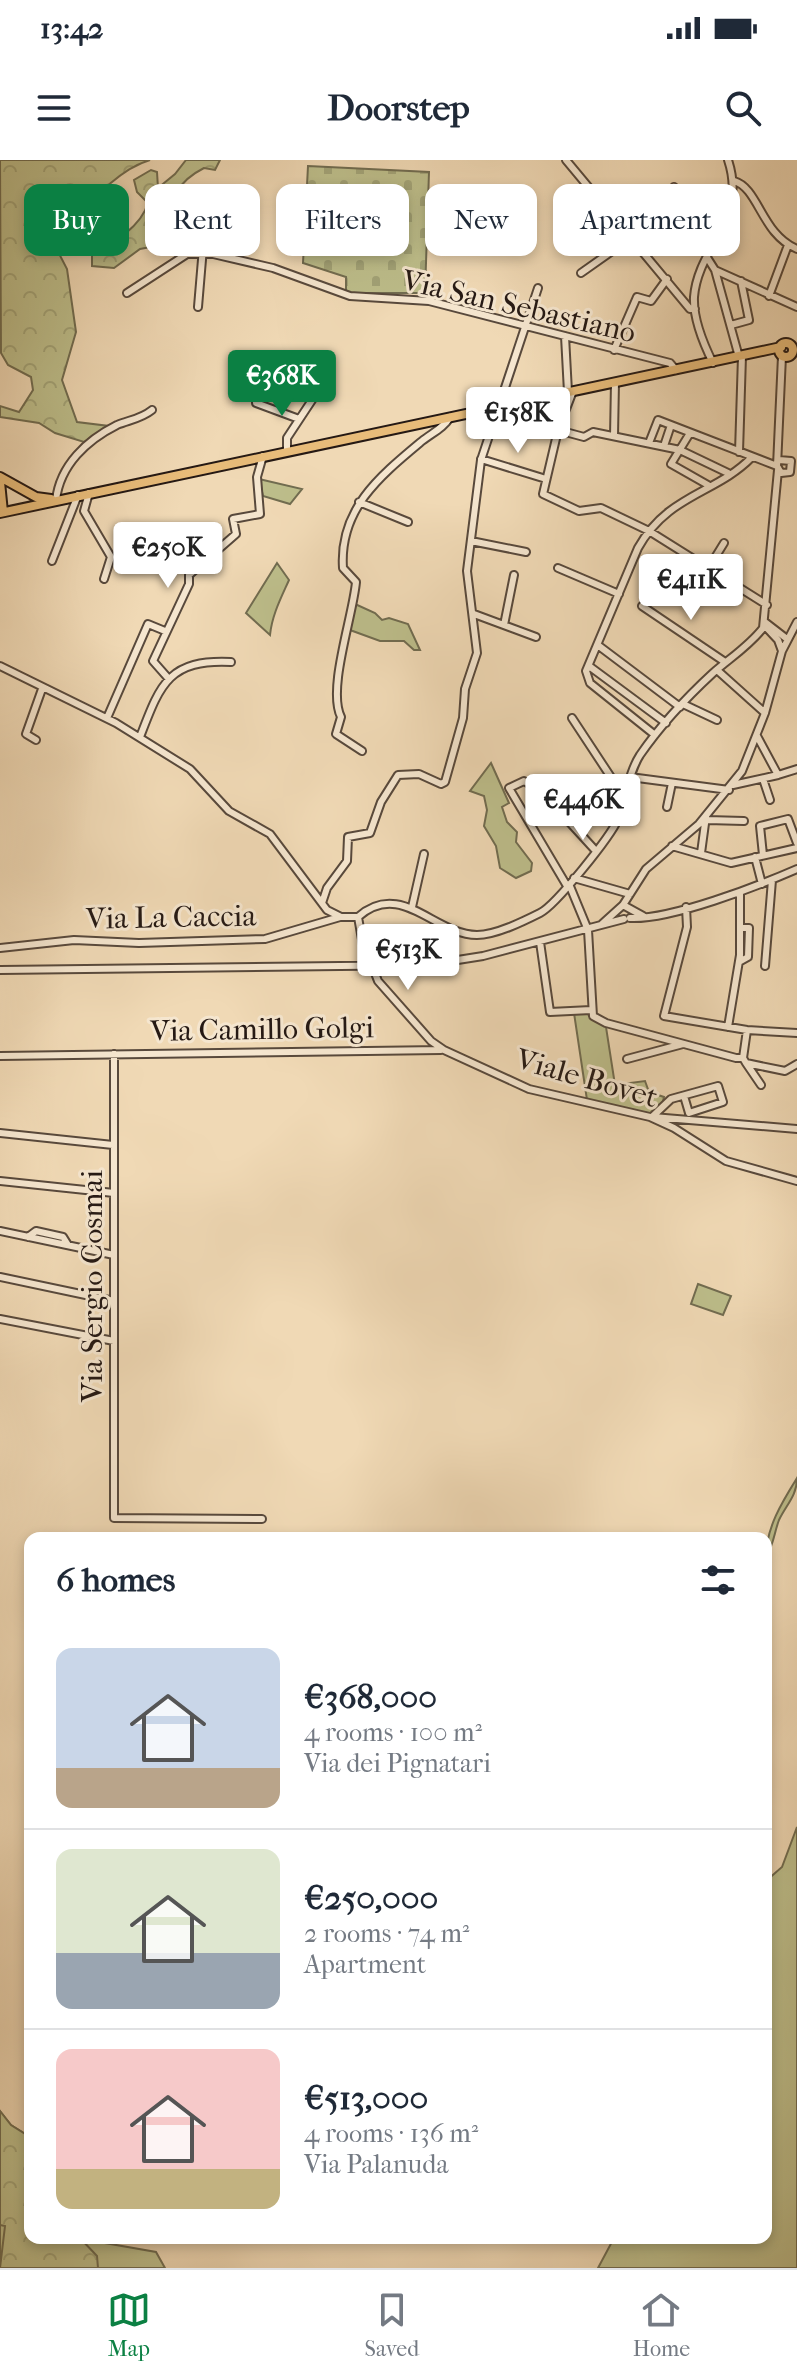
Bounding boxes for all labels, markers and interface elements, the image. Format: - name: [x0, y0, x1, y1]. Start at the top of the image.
- text: 13:42: [40, 11, 103, 46]
- icon: menu: [32, 86, 76, 130]
- icon: search: [721, 86, 765, 130]
- text: Doorstep: [327, 87, 470, 129]
- chip: Buy: [24, 184, 129, 256]
- chip: Rent: [145, 184, 260, 256]
- chip: Filters: [276, 184, 409, 256]
- chip: New: [425, 184, 537, 256]
- chip: Apartment: [553, 184, 740, 256]
- street label: Via San Sebastiano: [398, 262, 639, 350]
- pin: €368K: [226, 350, 338, 418]
- text: €368K: [246, 360, 318, 391]
- pin: €158K: [462, 387, 574, 455]
- text: €158K: [484, 397, 552, 428]
- pin: €250K: [112, 522, 224, 590]
- text: €250K: [131, 532, 205, 563]
- pin: €411K: [635, 554, 747, 622]
- text: €411K: [657, 564, 725, 595]
- pin: €446K: [527, 774, 639, 842]
- text: €446K: [543, 784, 623, 815]
- street label: Via La Caccia: [85, 898, 258, 937]
- pin: €513K: [352, 924, 464, 992]
- text: €513K: [375, 934, 441, 965]
- street label: Via Camillo Golgi: [149, 1010, 374, 1049]
- street label: Viale Bovet: [511, 1041, 662, 1115]
- street label: Via Sergio Cosmai: [75, 1170, 110, 1403]
- icon: filters: [696, 1558, 740, 1602]
- text: 6 homes: [56, 1560, 175, 1600]
- text: €368,000: [304, 1677, 437, 1717]
- icon: home: [120, 1680, 216, 1776]
- text: 4 rooms · 100 m²: [304, 1717, 482, 1748]
- text: Via dei Pignatari: [304, 1748, 491, 1779]
- text: €250,000: [304, 1878, 438, 1918]
- icon: home: [120, 1881, 216, 1977]
- text: 2 rooms · 74 m²: [304, 1918, 469, 1949]
- text: Apartment: [304, 1949, 426, 1980]
- text: €513,000: [304, 2078, 428, 2118]
- icon: home: [120, 2081, 216, 2177]
- text: 4 rooms · 136 m²: [304, 2118, 478, 2149]
- text: Via Palanuda: [304, 2149, 448, 2180]
- tab: Map: [107, 2288, 151, 2362]
- tab: Saved: [365, 2288, 419, 2362]
- tab: Home: [633, 2288, 690, 2362]

